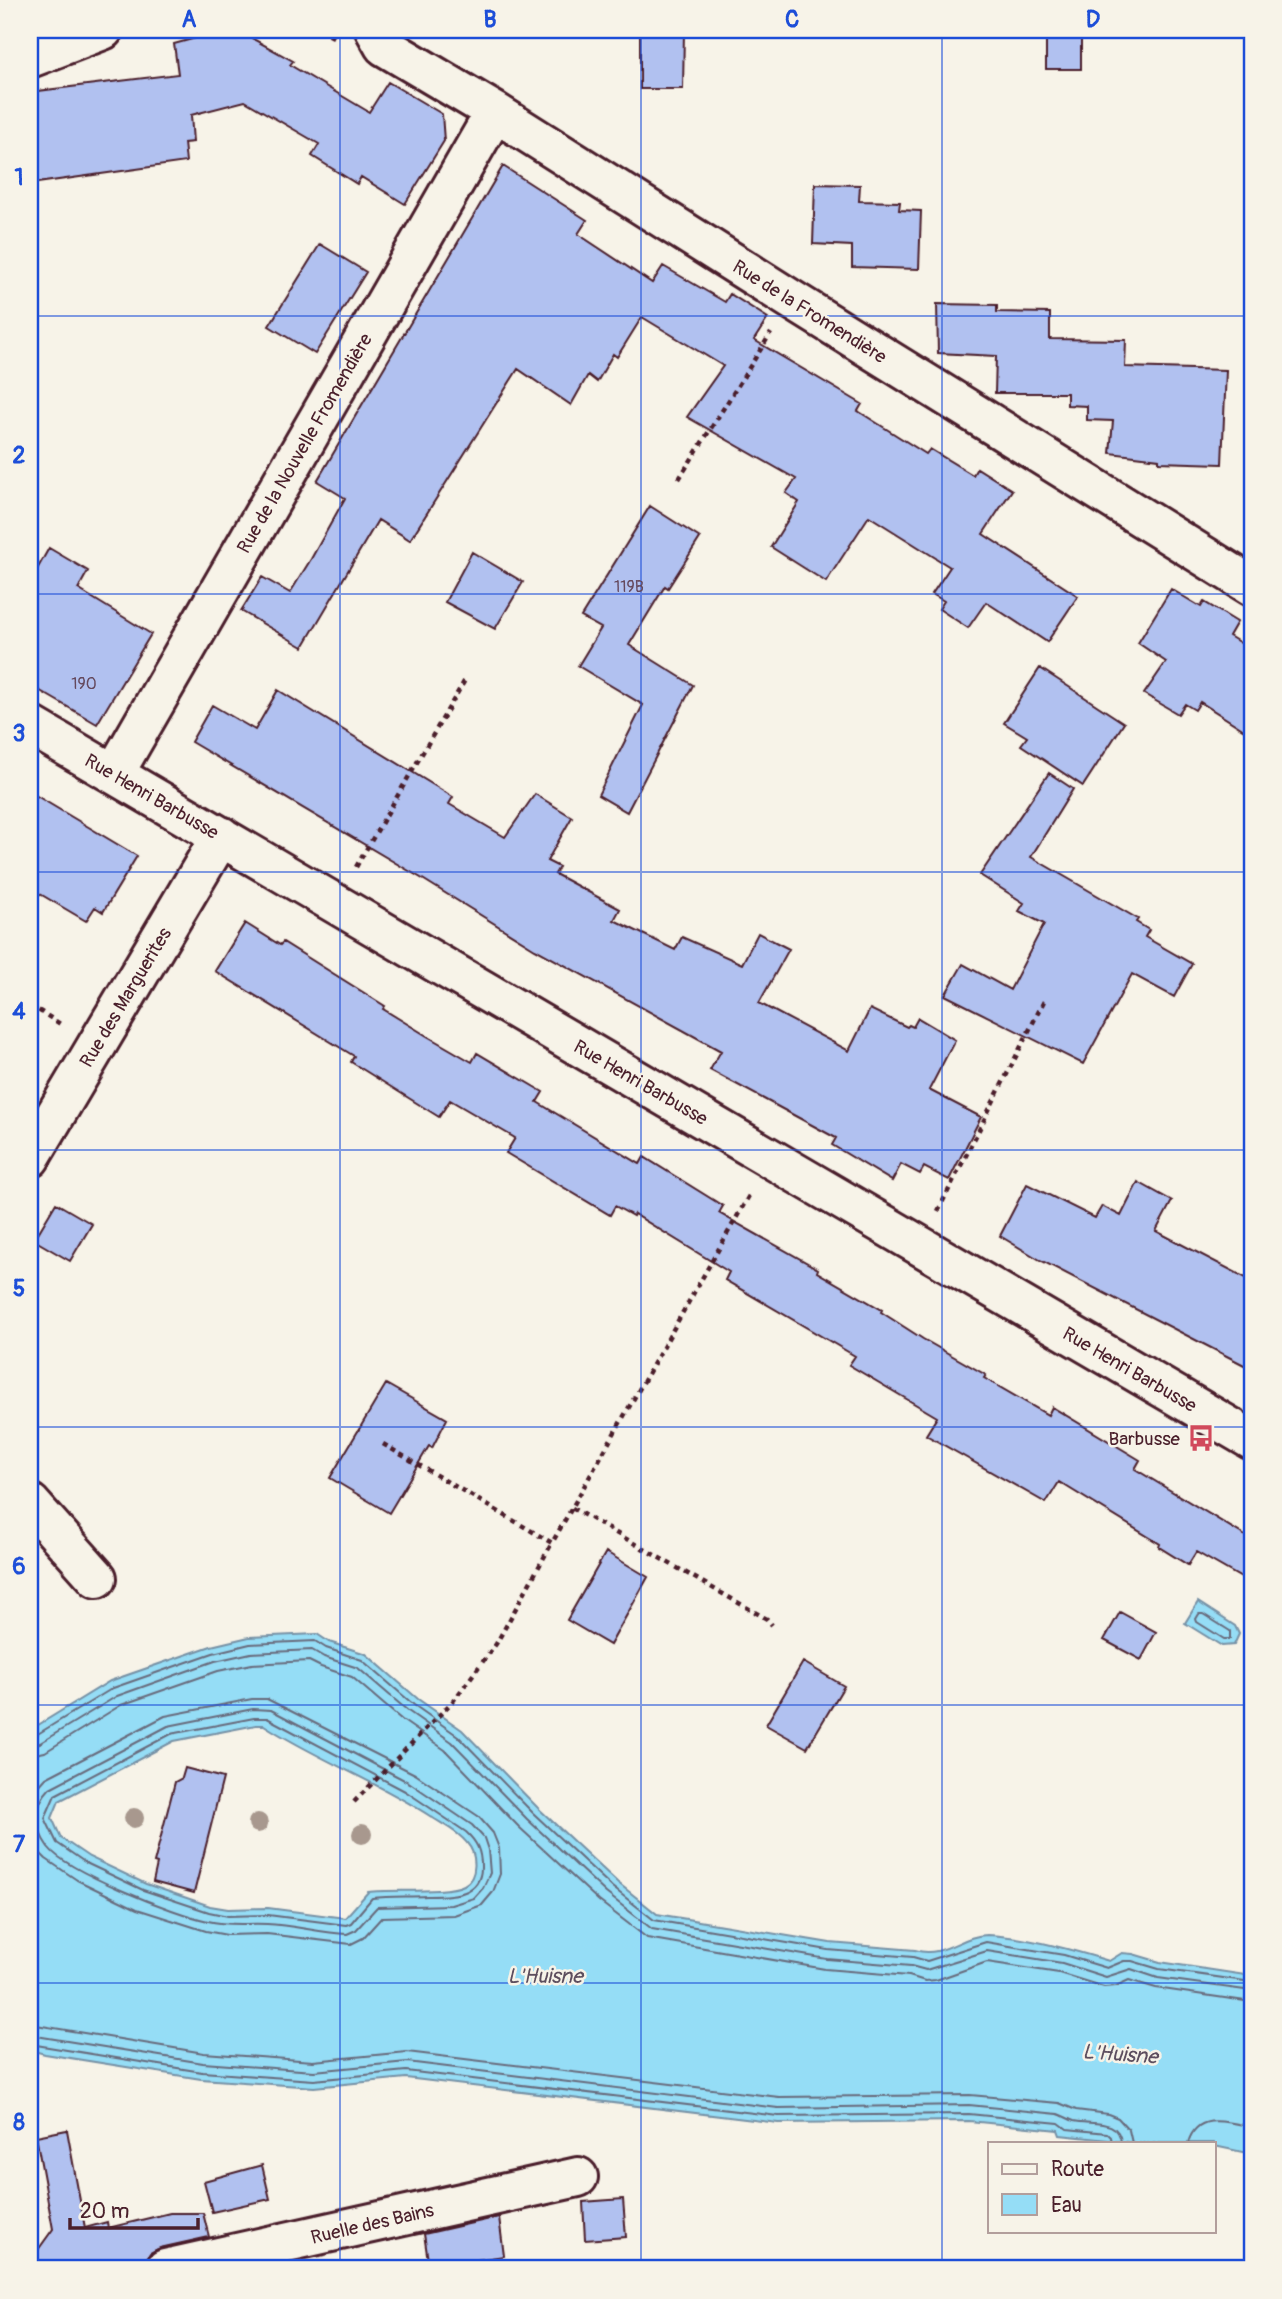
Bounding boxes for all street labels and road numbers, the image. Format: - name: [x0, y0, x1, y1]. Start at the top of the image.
- street label: Rue de la Fromendière: [728, 255, 891, 369]
- street label: Rue de la Nouvelle Fromendière: [232, 329, 378, 558]
- street label: Rue Henri Barbusse: [80, 749, 223, 845]
- street label: Rue des Marguerites: [75, 923, 177, 1072]
- street label: Rue Henri Barbusse: [569, 1035, 712, 1131]
- street label: Rue Henri Barbusse: [1058, 1322, 1201, 1418]
- street label: Ruelle des Bains: [308, 2198, 437, 2250]

